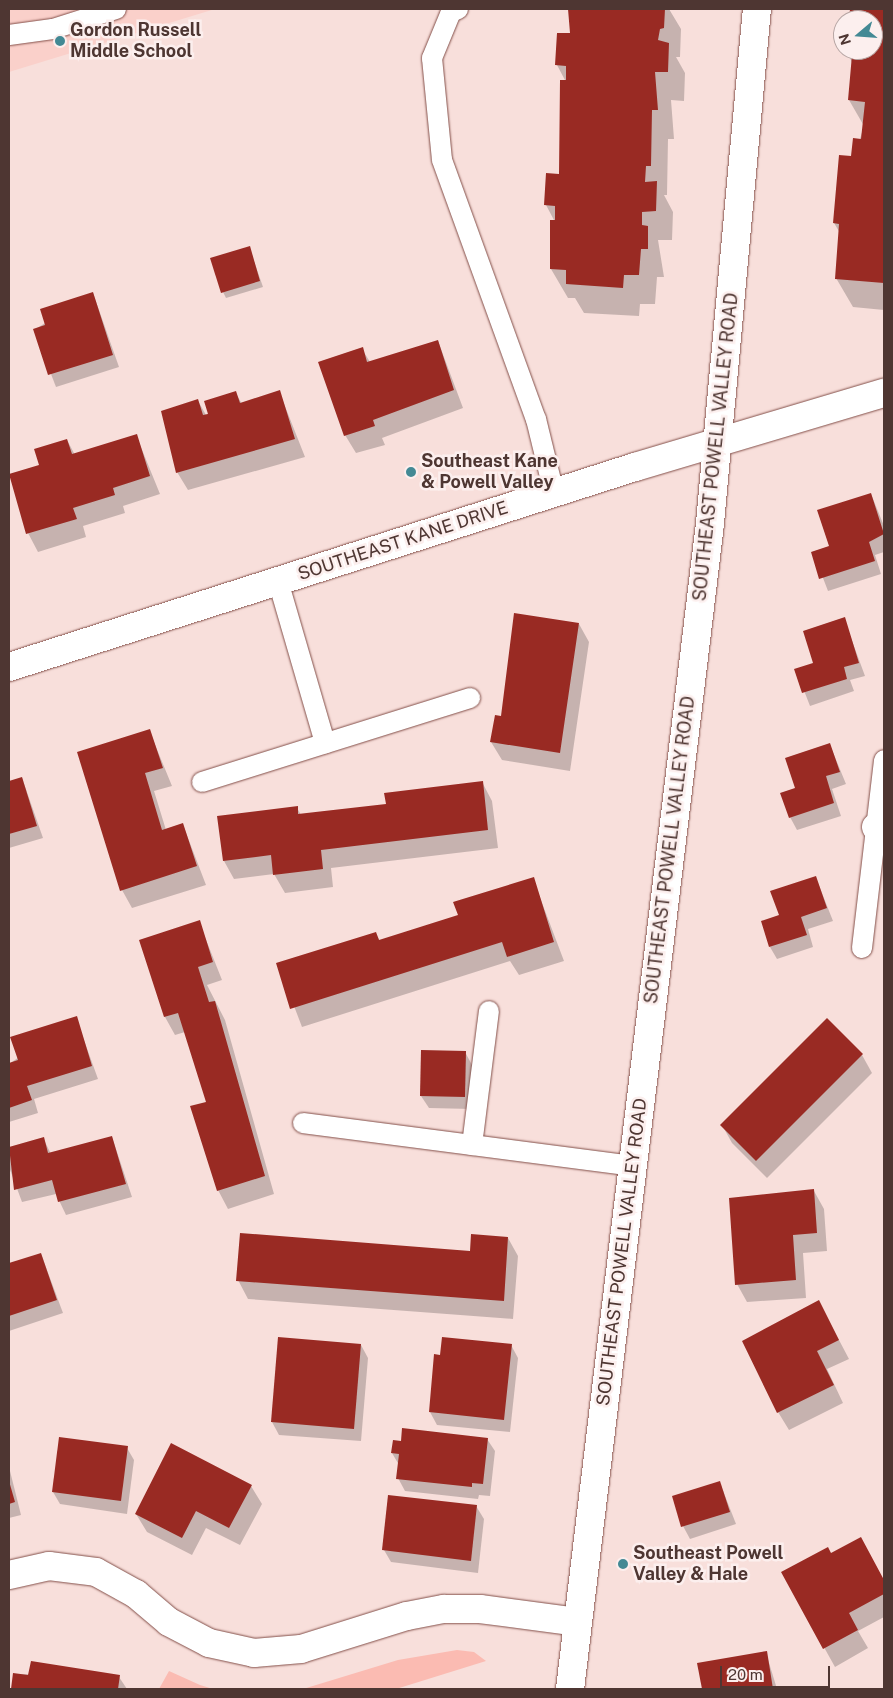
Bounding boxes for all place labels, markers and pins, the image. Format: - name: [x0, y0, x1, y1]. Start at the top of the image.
- place label: Gordon Russell Middle School: [70, 20, 201, 62]
- marker: Gordon Russell Middle School: [54, 35, 66, 47]
- place label: Southeast Kane & Powell Valley: [421, 451, 558, 494]
- marker: Southeast Kane & Powell Valley: [405, 466, 417, 478]
- place label: Southeast Powell Valley & Hale: [633, 1543, 783, 1586]
- marker: Southeast Powell Valley & Hale: [617, 1558, 629, 1570]

